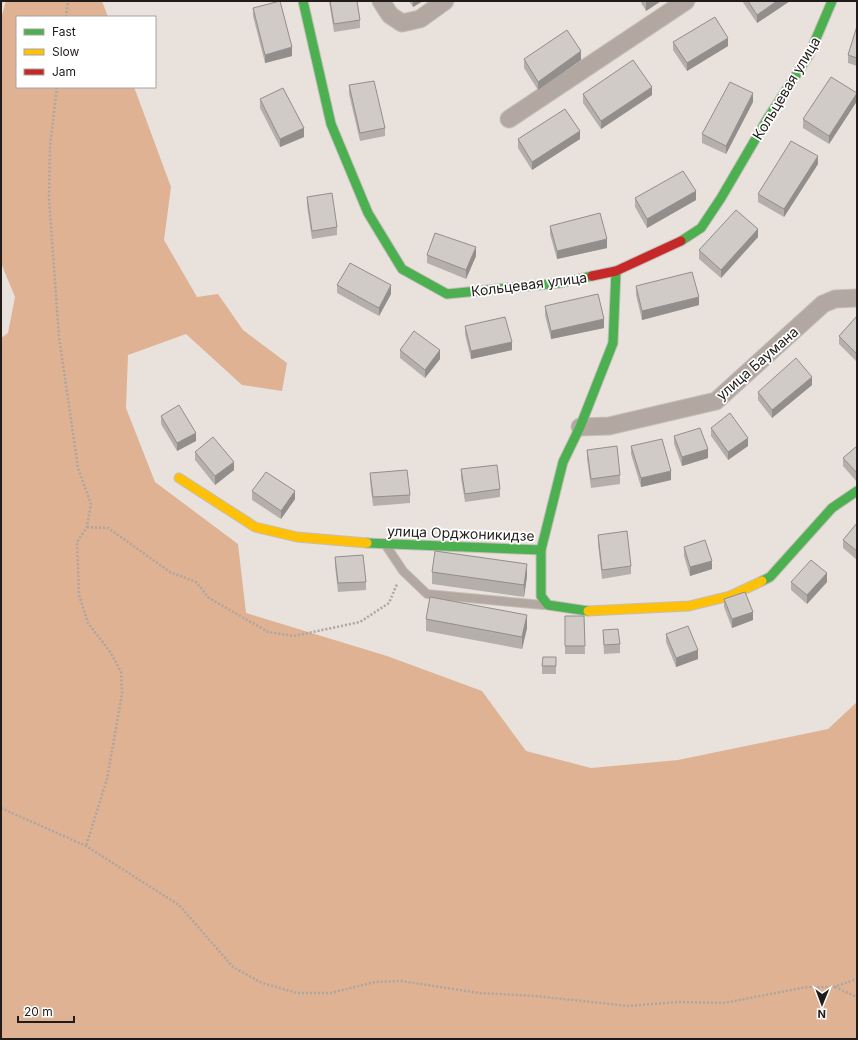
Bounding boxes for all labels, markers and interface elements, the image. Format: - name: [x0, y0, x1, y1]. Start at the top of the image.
- legend: [16, 16, 156, 88]
- text: Fast: [52, 24, 76, 39]
- street label: Кольцевая улица: [749, 34, 823, 142]
- text: Slow: [52, 44, 80, 59]
- text: Jam: [52, 64, 76, 79]
- street label: Кольцевая улица: [470, 268, 588, 300]
- street label: улица Баумана: [713, 323, 801, 403]
- street label: улица Орджоникидзе: [387, 522, 535, 544]
- north arrow: [802, 984, 842, 1024]
- scale bar: [18, 998, 74, 1024]
- text: 20 m: [24, 1004, 53, 1019]
- text: N: [818, 1007, 826, 1021]

